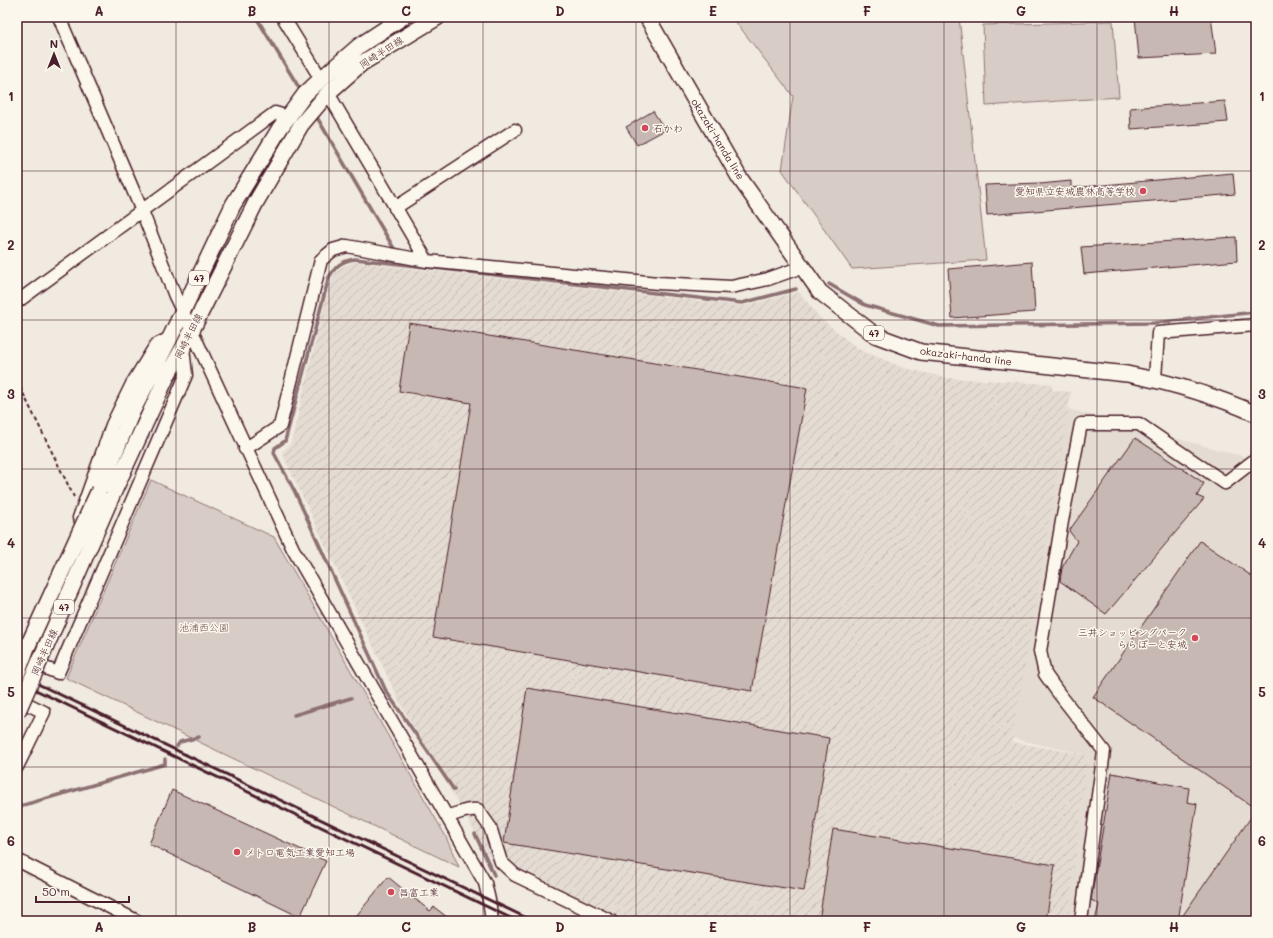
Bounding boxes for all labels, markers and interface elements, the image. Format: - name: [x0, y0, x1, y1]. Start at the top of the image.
- text: A: [94, 2, 104, 19]
- text: B: [248, 2, 257, 19]
- text: C: [401, 2, 411, 19]
- text: D: [555, 2, 565, 19]
- text: E: [709, 2, 717, 19]
- text: F: [863, 2, 871, 19]
- text: G: [1016, 2, 1026, 19]
- text: H: [1169, 2, 1179, 19]
- street label: 岡崎半田線: [356, 33, 406, 71]
- north arrow: [34, 34, 74, 74]
- text: N: [50, 36, 58, 51]
- text: 1: [8, 87, 14, 104]
- text: 1: [1259, 87, 1265, 104]
- street label: okazaki-handa line: [688, 96, 748, 182]
- place label: 石かわ: [653, 121, 683, 135]
- marker: 石かわ: [640, 123, 650, 133]
- place label: 愛知県立安城農林高等学校: [1015, 184, 1135, 198]
- marker: 愛知県立安城農林高等学校: [1138, 186, 1148, 196]
- text: 2: [7, 236, 15, 253]
- text: 2: [1258, 236, 1266, 253]
- road number: 47: [189, 271, 209, 285]
- street label: 岡崎半田線: [170, 311, 206, 361]
- road number: 47: [864, 326, 884, 340]
- street label: okazaki-handa line: [919, 343, 1013, 369]
- text: 3: [7, 385, 15, 402]
- text: 3: [1258, 385, 1266, 402]
- text: 4: [7, 534, 15, 551]
- text: 4: [1258, 534, 1266, 551]
- road number: 47: [54, 600, 74, 614]
- park label: 池浦西公園: [179, 620, 229, 634]
- place label: 三井ショッピングパーク ららぽーと安城: [1078, 625, 1187, 651]
- street label: 岡崎半田線: [27, 626, 61, 678]
- marker: 三井ショッピングパーク ららぽーと安城: [1190, 633, 1200, 643]
- text: 5: [7, 683, 15, 700]
- text: 5: [1258, 683, 1266, 700]
- text: 6: [7, 832, 15, 849]
- text: 6: [1258, 832, 1266, 849]
- place label: メトロ電気工業愛知工場: [245, 845, 355, 859]
- marker: メトロ電気工業愛知工場: [232, 847, 242, 857]
- scale bar: [36, 878, 129, 904]
- text: 50 m: [42, 883, 70, 899]
- place label: 昌富工業: [399, 885, 439, 899]
- marker: 昌富工業: [386, 887, 396, 897]
- text: A: [94, 918, 104, 935]
- text: B: [248, 918, 257, 935]
- text: C: [401, 918, 411, 935]
- text: D: [555, 918, 565, 935]
- text: E: [709, 918, 717, 935]
- text: F: [863, 918, 871, 935]
- text: G: [1016, 918, 1026, 935]
- text: H: [1169, 918, 1179, 935]

